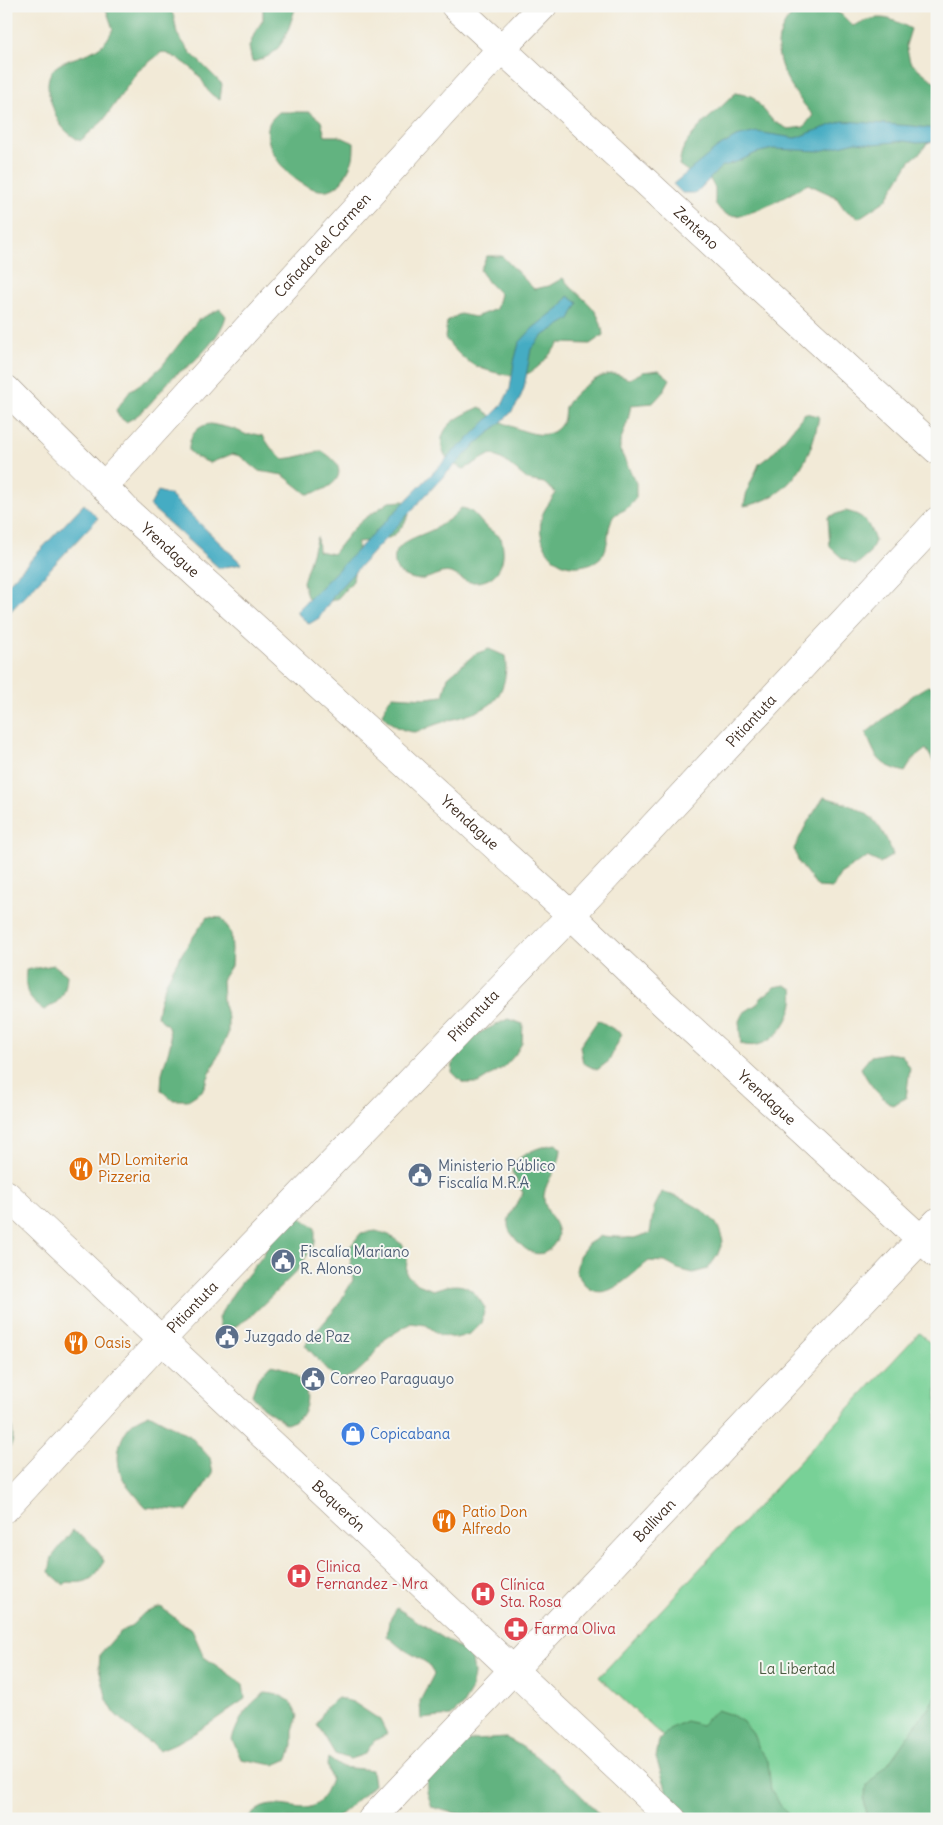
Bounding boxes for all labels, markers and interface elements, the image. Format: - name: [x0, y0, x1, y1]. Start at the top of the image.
- street label: Cañada del Carmen: [270, 189, 375, 301]
- street label: Zenteno: [670, 202, 723, 253]
- street label: Yrendague: [137, 518, 204, 581]
- street label: Pitiantuta: [722, 690, 780, 751]
- street label: Yrendague: [437, 791, 503, 854]
- street label: Pitiantuta: [444, 985, 503, 1046]
- street label: Yrendague: [734, 1066, 800, 1129]
- place label: MD Lomiteria Pizzeria: [98, 1150, 189, 1186]
- restaurant icon: MD Lomiteria Pizzeria: [68, 1156, 94, 1182]
- place label: Ministerio Público Fiscalía M.R.A: [438, 1156, 556, 1192]
- public building icon: Ministerio Público Fiscalía M.R.A: [407, 1162, 433, 1188]
- place label: Fiscalía Mariano R. Alonso: [300, 1242, 409, 1278]
- public building icon: Fiscalía Mariano R. Alonso: [270, 1248, 296, 1274]
- street label: Pitiantuta: [163, 1277, 222, 1337]
- public building icon: Juzgado de Paz: [214, 1324, 240, 1350]
- place label: Juzgado de Paz: [244, 1327, 350, 1346]
- restaurant icon: Oasis: [63, 1330, 89, 1356]
- place label: Oasis: [94, 1333, 131, 1352]
- public building icon: Correo Paraguayo: [300, 1366, 326, 1392]
- place label: Correo Paraguayo: [330, 1369, 454, 1388]
- shop icon: Copicabana: [340, 1421, 366, 1447]
- place label: Copicabana: [370, 1424, 451, 1443]
- street label: Boquerón: [308, 1476, 370, 1536]
- street label: Ballivan: [629, 1494, 679, 1546]
- place label: Patio Don Alfredo: [462, 1502, 528, 1538]
- restaurant icon: Patio Don Alfredo: [431, 1508, 457, 1534]
- place label: Clinica Fernandez - Mra: [316, 1557, 429, 1593]
- hospital icon: Clinica Fernandez - Mra: [286, 1563, 312, 1589]
- place label: Clínica Sta. Rosa: [500, 1575, 562, 1611]
- hospital icon: Clínica Sta. Rosa: [470, 1581, 496, 1607]
- pharmacy icon: Farma Oliva: [503, 1616, 529, 1642]
- place label: Farma Oliva: [534, 1619, 616, 1638]
- park label: La Libertad: [759, 1659, 835, 1678]

